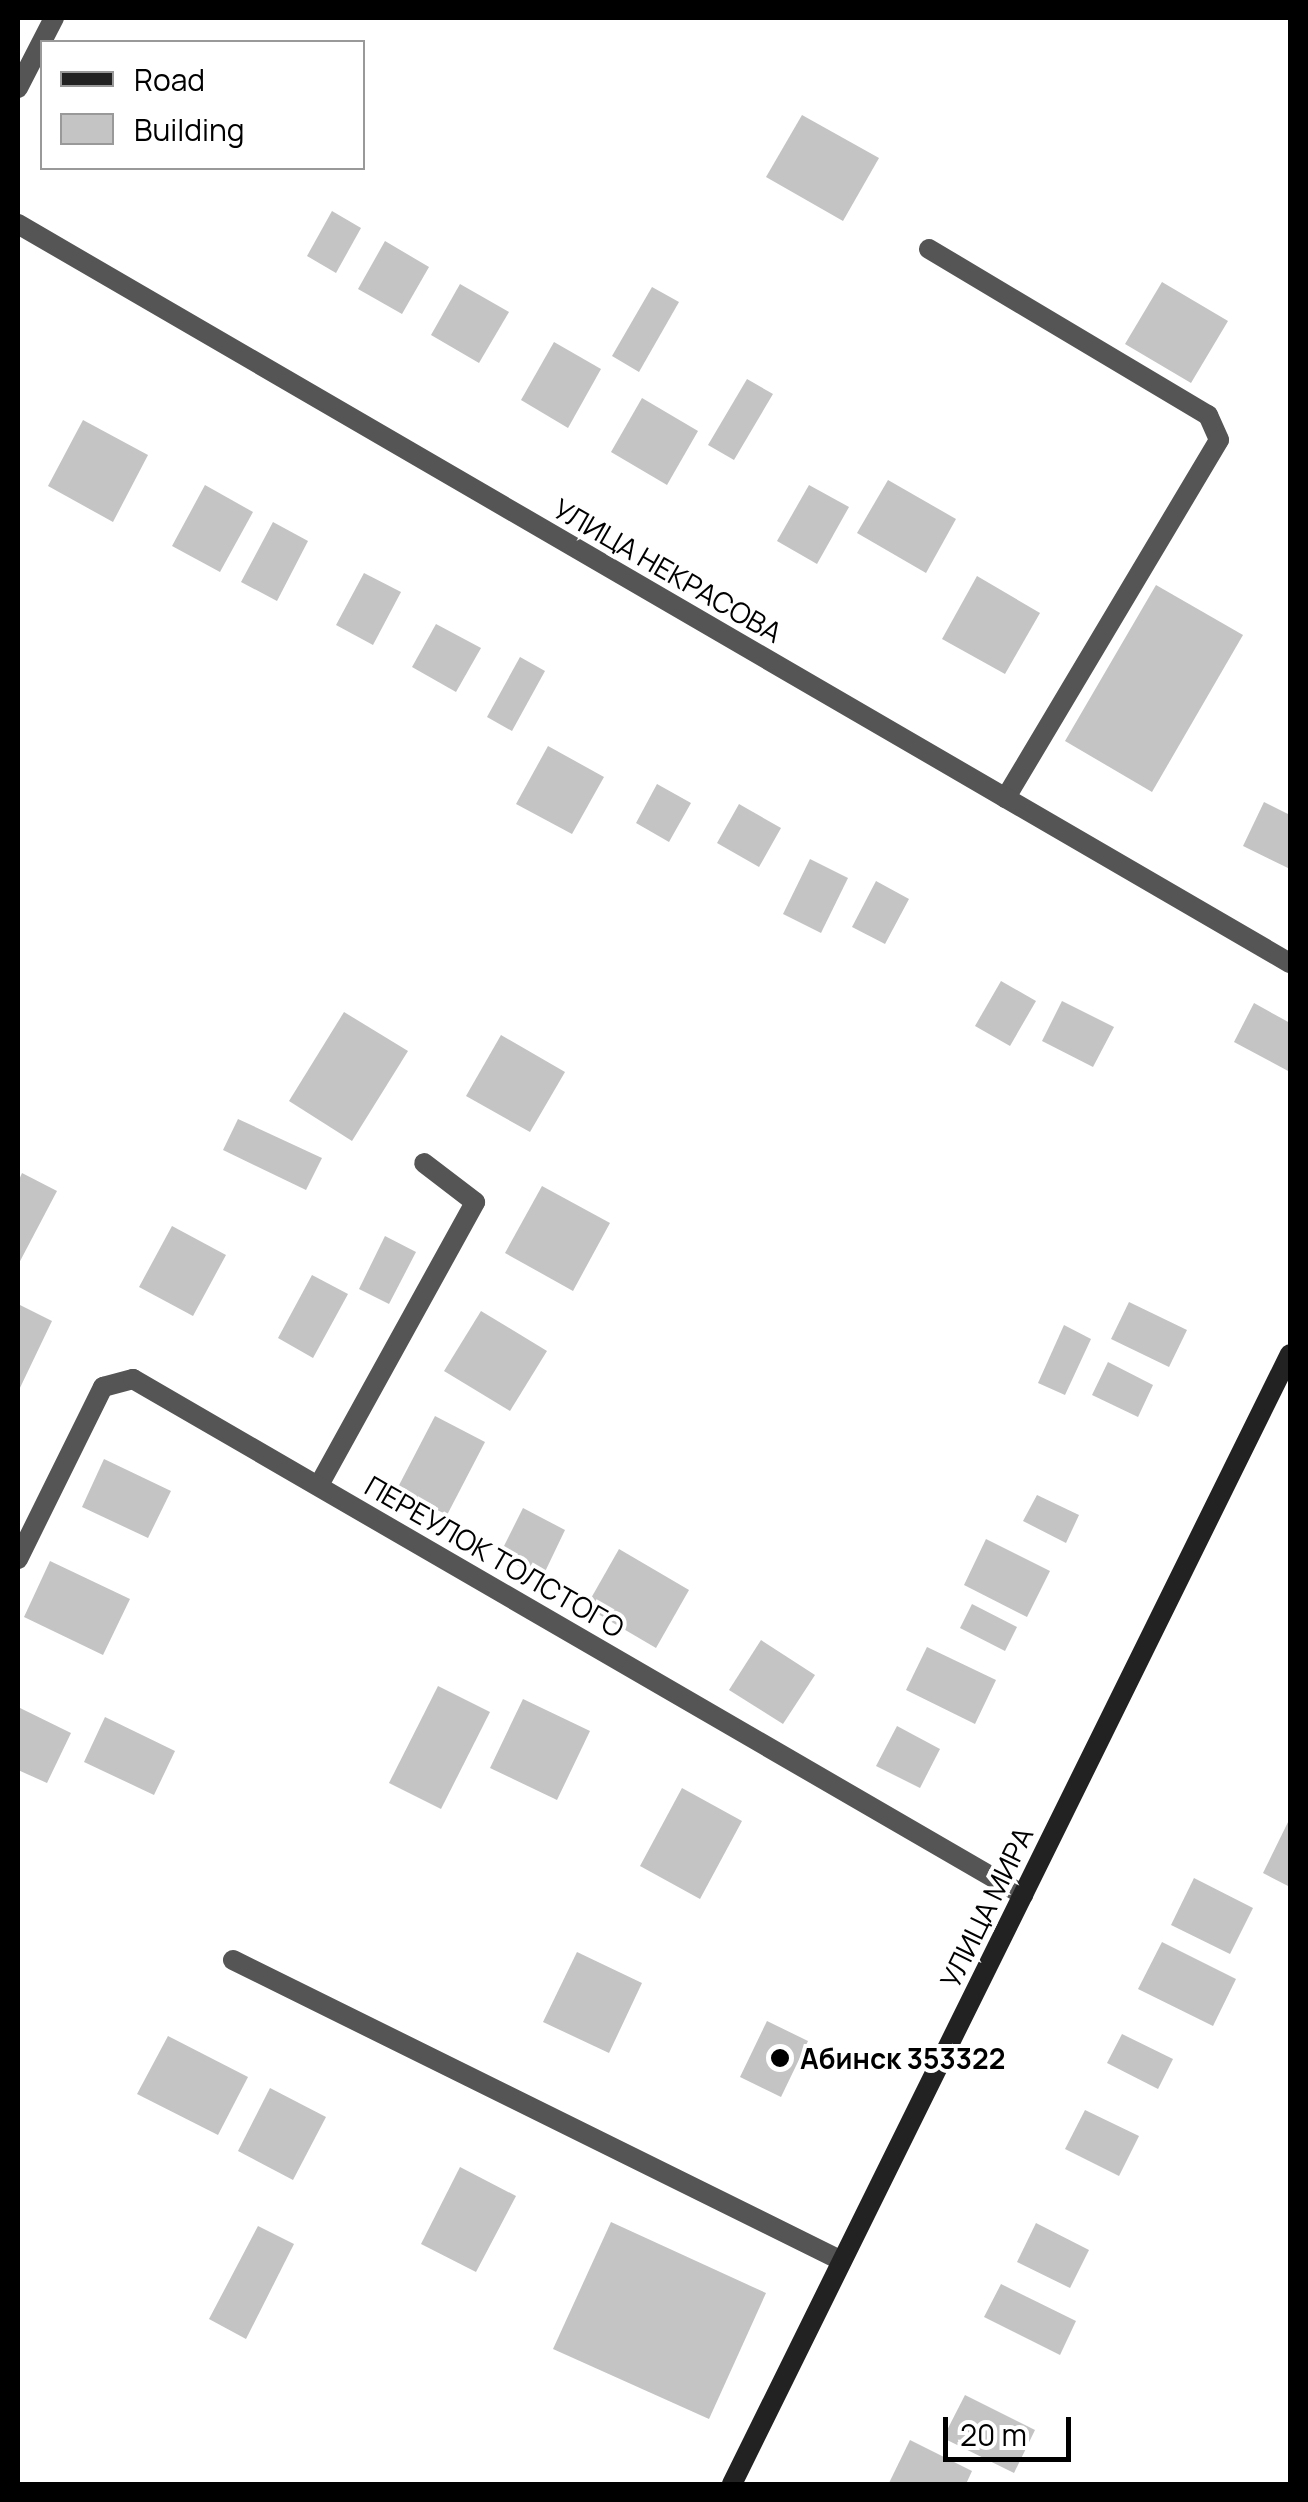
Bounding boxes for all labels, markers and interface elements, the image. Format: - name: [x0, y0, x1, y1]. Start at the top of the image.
- legend: [40, 40, 365, 170]
- text: Road: [134, 59, 205, 100]
- text: Building: [134, 109, 245, 150]
- street label: УЛИЦА НЕКРАСОВА: [548, 491, 788, 649]
- street label: ПЕРЕУЛОК ТОЛСТОГО: [359, 1468, 631, 1644]
- street label: УЛИЦА МИРА: [933, 1821, 1039, 1993]
- place label: Абинск 353322: [800, 2041, 1005, 2075]
- marker: Абинск 353322: [769, 2047, 791, 2069]
- scale bar: [948, 2397, 1076, 2459]
- text: 20 m: [960, 2414, 1027, 2455]

